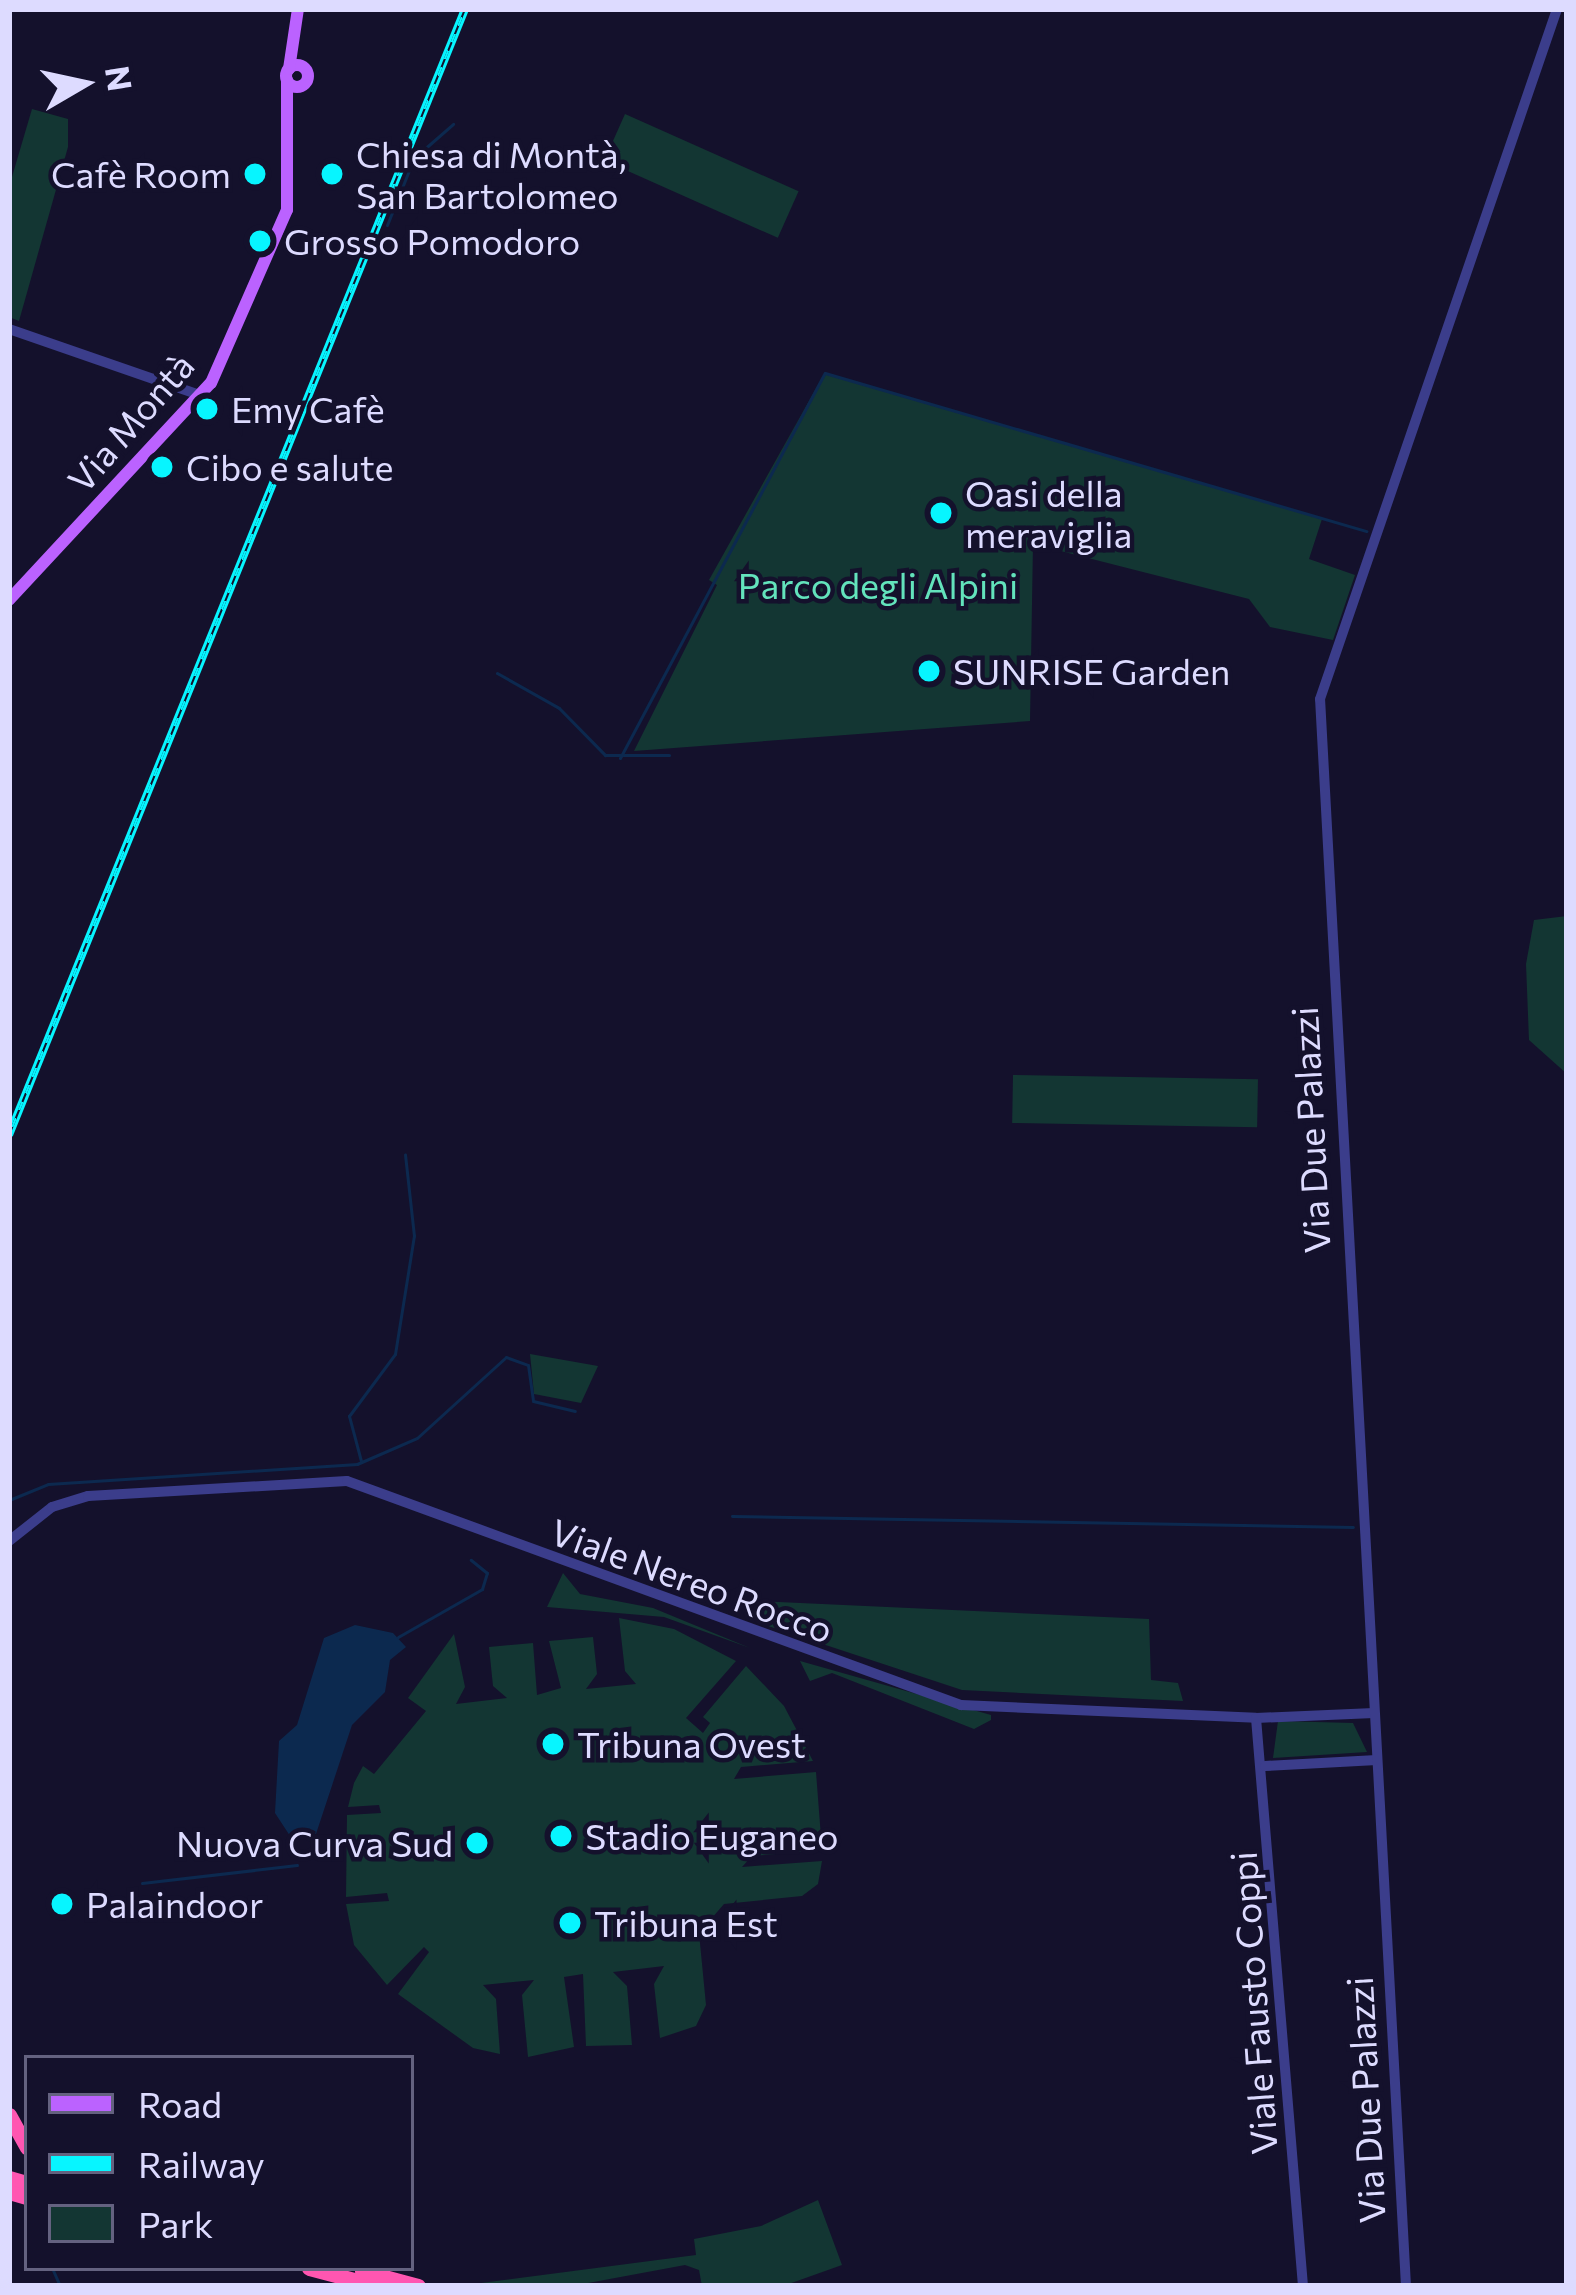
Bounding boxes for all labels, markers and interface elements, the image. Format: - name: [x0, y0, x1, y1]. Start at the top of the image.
- north arrow: [24, 24, 144, 144]
- text: N: [98, 63, 142, 94]
- place label: Chiesa di Montà, San Bartolomeo: [356, 131, 627, 216]
- place label: Cafè Room: [51, 152, 231, 196]
- marker: Cafè Room: [242, 161, 268, 187]
- marker: Chiesa di Montà, San Bartolomeo: [319, 161, 345, 187]
- place label: Grosso Pomodoro: [284, 219, 580, 263]
- marker: Grosso Pomodoro: [247, 228, 273, 254]
- street label: Via Montà: [58, 344, 202, 500]
- place label: Emy Cafè: [231, 387, 385, 431]
- marker: Emy Cafè: [194, 396, 220, 422]
- place label: Cibo e salute: [186, 445, 393, 489]
- marker: Cibo e salute: [149, 454, 175, 480]
- place label: Oasi della meraviglia: [965, 470, 1132, 555]
- marker: Oasi della meraviglia: [928, 500, 954, 526]
- park label: Parco degli Alpini: [738, 563, 1018, 607]
- place label: SUNRISE Garden: [953, 649, 1230, 693]
- marker: SUNRISE Garden: [916, 658, 942, 684]
- street label: Via Due Palazzi: [1282, 1006, 1338, 1254]
- street label: Viale Nereo Rocco: [545, 1509, 839, 1651]
- place label: Tribuna Ovest: [577, 1722, 806, 1766]
- marker: Tribuna Ovest: [540, 1731, 566, 1757]
- place label: Stadio Euganeo: [585, 1814, 838, 1858]
- place label: Nuova Curva Sud: [176, 1821, 453, 1865]
- marker: Stadio Euganeo: [548, 1823, 574, 1849]
- marker: Nuova Curva Sud: [464, 1830, 490, 1856]
- street label: Viale Fausto Coppi: [1221, 1850, 1285, 2156]
- place label: Palaindoor: [86, 1882, 263, 1926]
- marker: Palaindoor: [49, 1891, 75, 1917]
- place label: Tribuna Est: [594, 1901, 778, 1945]
- marker: Tribuna Est: [557, 1910, 583, 1936]
- street label: Via Due Palazzi: [1337, 1976, 1393, 2224]
- legend: [24, 2055, 414, 2271]
- text: Road: [138, 2081, 222, 2125]
- text: Railway: [138, 2141, 265, 2185]
- text: Park: [138, 2201, 213, 2245]

